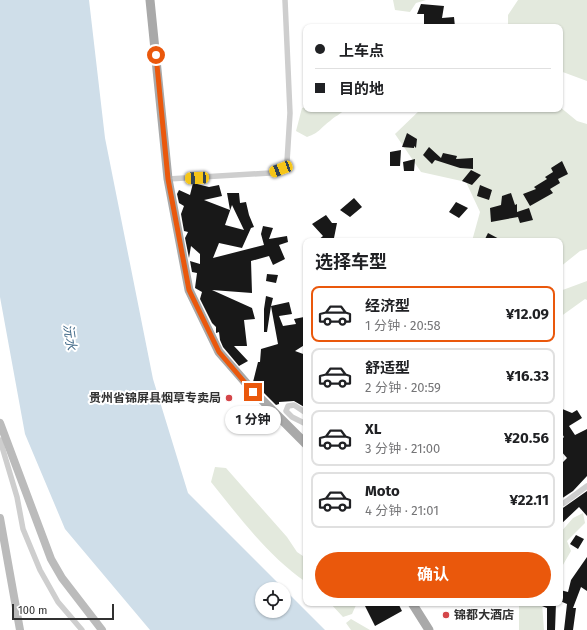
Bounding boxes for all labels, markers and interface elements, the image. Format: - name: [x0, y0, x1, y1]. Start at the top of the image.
- text: 上车点: [339, 42, 384, 60]
- route start: [147, 46, 165, 64]
- text: 目的地: [339, 80, 384, 98]
- car: [268, 159, 294, 179]
- car: [185, 171, 209, 185]
- text: 选择车型: [315, 251, 387, 273]
- icon: car: [317, 296, 353, 332]
- text: 经济型: [365, 297, 410, 315]
- text: ¥12.09: [506, 305, 549, 323]
- text: 1 分钟 · 20:58: [365, 318, 441, 333]
- water label: 沅水: [61, 323, 79, 352]
- icon: car: [317, 358, 353, 394]
- text: 舒适型: [365, 359, 410, 377]
- text: ¥16.33: [506, 367, 549, 385]
- text: 2 分钟 · 20:59: [365, 380, 441, 395]
- route end: [244, 383, 262, 401]
- place label: 贵州省锦屏县烟草专卖局: [89, 391, 221, 405]
- marker: 贵州省锦屏县烟草专卖局: [224, 393, 234, 403]
- callout: 1 分钟: [225, 406, 281, 434]
- text: 1 分钟: [235, 412, 271, 427]
- icon: car: [317, 420, 353, 456]
- text: XL: [365, 420, 381, 438]
- text: ¥20.56: [504, 429, 549, 447]
- text: 3 分钟 · 21:00: [365, 441, 440, 456]
- icon: car: [317, 482, 353, 518]
- text: Moto: [365, 482, 400, 500]
- text: ¥22.11: [509, 491, 549, 509]
- text: 4 分钟 · 21:01: [365, 503, 439, 518]
- button: 确认: [315, 552, 551, 598]
- map controls: [255, 582, 291, 618]
- button: locate: [255, 582, 291, 618]
- scale bar: [12, 602, 114, 621]
- text: 100 m: [18, 604, 47, 617]
- place label: 锦都大酒店: [454, 608, 514, 622]
- marker: 锦都大酒店: [441, 610, 451, 620]

